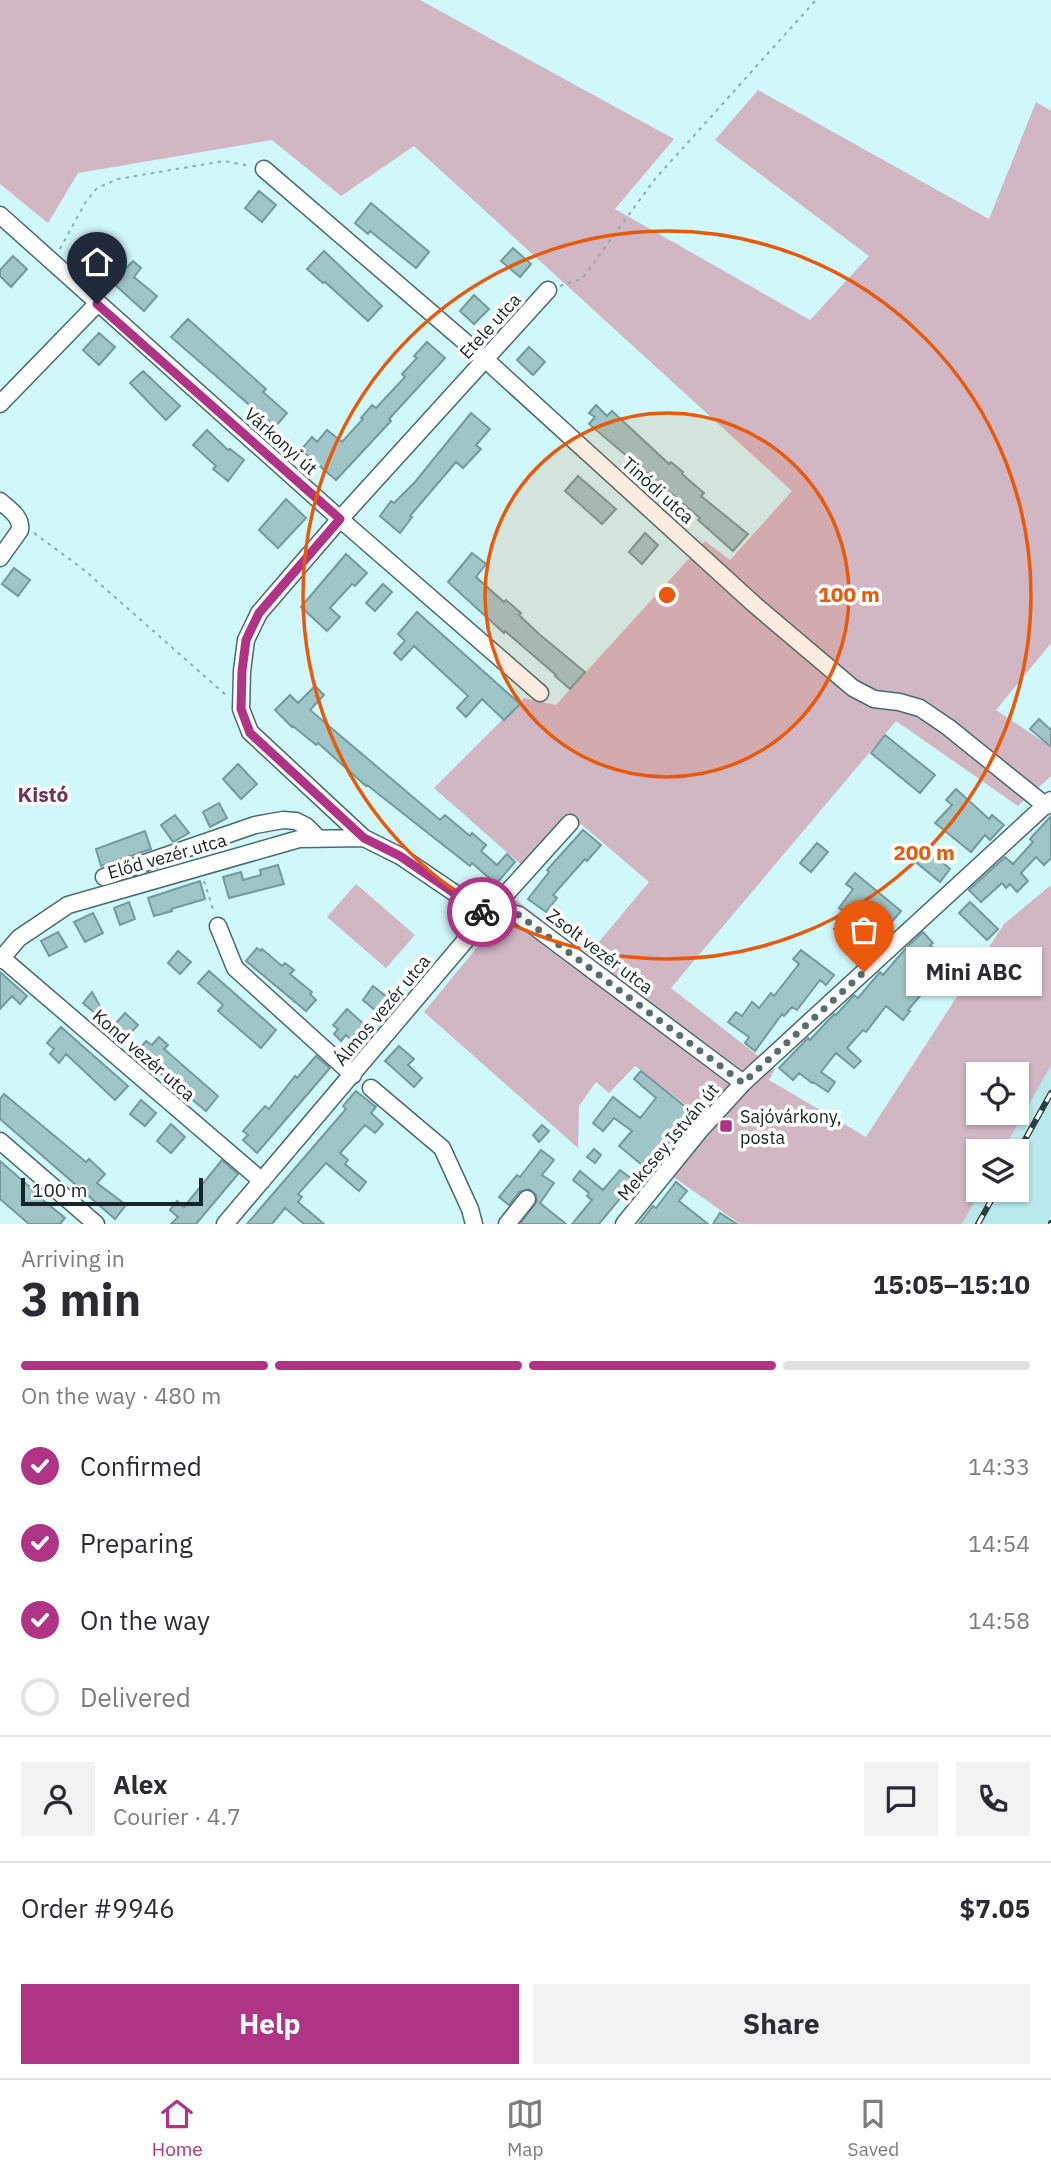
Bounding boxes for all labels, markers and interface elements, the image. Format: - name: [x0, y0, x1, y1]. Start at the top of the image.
- pin: [67, 232, 127, 304]
- icon: home: [78, 243, 116, 281]
- street label: Etele utca: [454, 288, 526, 364]
- street label: Várkonyi út: [240, 402, 322, 480]
- street label: Tinódi utca: [617, 452, 699, 529]
- text: 100 m: [818, 580, 880, 608]
- centre of rings: [655, 583, 679, 607]
- district label: Kistó: [18, 780, 69, 808]
- street label: Előd vezér utca: [105, 828, 230, 884]
- text: 200 m: [893, 838, 955, 866]
- courier: [447, 877, 517, 947]
- icon: bike: [463, 893, 501, 931]
- pin: [834, 900, 894, 972]
- street label: Zsolt vezér utca: [542, 904, 658, 999]
- icon: bag: [845, 911, 883, 949]
- callout: Mini ABC: [906, 948, 1042, 996]
- street label: Álmos vezér utca: [329, 950, 435, 1070]
- text: Mini ABC: [925, 956, 1023, 986]
- street label: Kond vezér utca: [88, 1004, 200, 1106]
- map controls: [966, 1062, 1029, 1202]
- button: locate: [966, 1062, 1029, 1125]
- street label: Mekcsey István út: [612, 1079, 724, 1205]
- place label: Sajóvárkony, posta: [740, 1105, 842, 1149]
- marker: Sajóvárkony, posta: [718, 1118, 734, 1134]
- button: layers: [966, 1139, 1029, 1202]
- scale bar: [21, 1175, 203, 1207]
- text: 100 m: [32, 1178, 87, 1202]
- text: Arriving in: [21, 1243, 125, 1273]
- text: 15:05–15:10: [873, 1267, 1030, 1301]
- text: 3 min: [21, 1269, 141, 1329]
- text: On the way · 480 m: [21, 1380, 221, 1410]
- icon: check: [21, 1447, 59, 1485]
- text: Confirmed: [80, 1449, 202, 1483]
- text: 14:33: [968, 1451, 1030, 1481]
- icon: check: [21, 1524, 59, 1562]
- text: Preparing: [80, 1526, 193, 1560]
- text: 14:54: [968, 1528, 1030, 1558]
- icon: check: [21, 1601, 59, 1639]
- text: On the way: [80, 1603, 210, 1637]
- text: 14:58: [968, 1605, 1030, 1635]
- text: Delivered: [80, 1680, 191, 1714]
- button: person: [21, 1762, 95, 1836]
- button: chat: [864, 1762, 938, 1836]
- button: phone: [956, 1762, 1030, 1836]
- text: Alex: [113, 1767, 167, 1801]
- text: Courier · 4.7: [113, 1801, 241, 1831]
- text: Order #9946: [21, 1891, 175, 1925]
- text: $7.05: [960, 1891, 1030, 1925]
- button: Help: [21, 1984, 519, 2064]
- button: Share: [533, 1984, 1030, 2064]
- tab: Home: [152, 2095, 203, 2161]
- tab: Map: [506, 2095, 544, 2161]
- tab: Saved: [848, 2095, 899, 2161]

